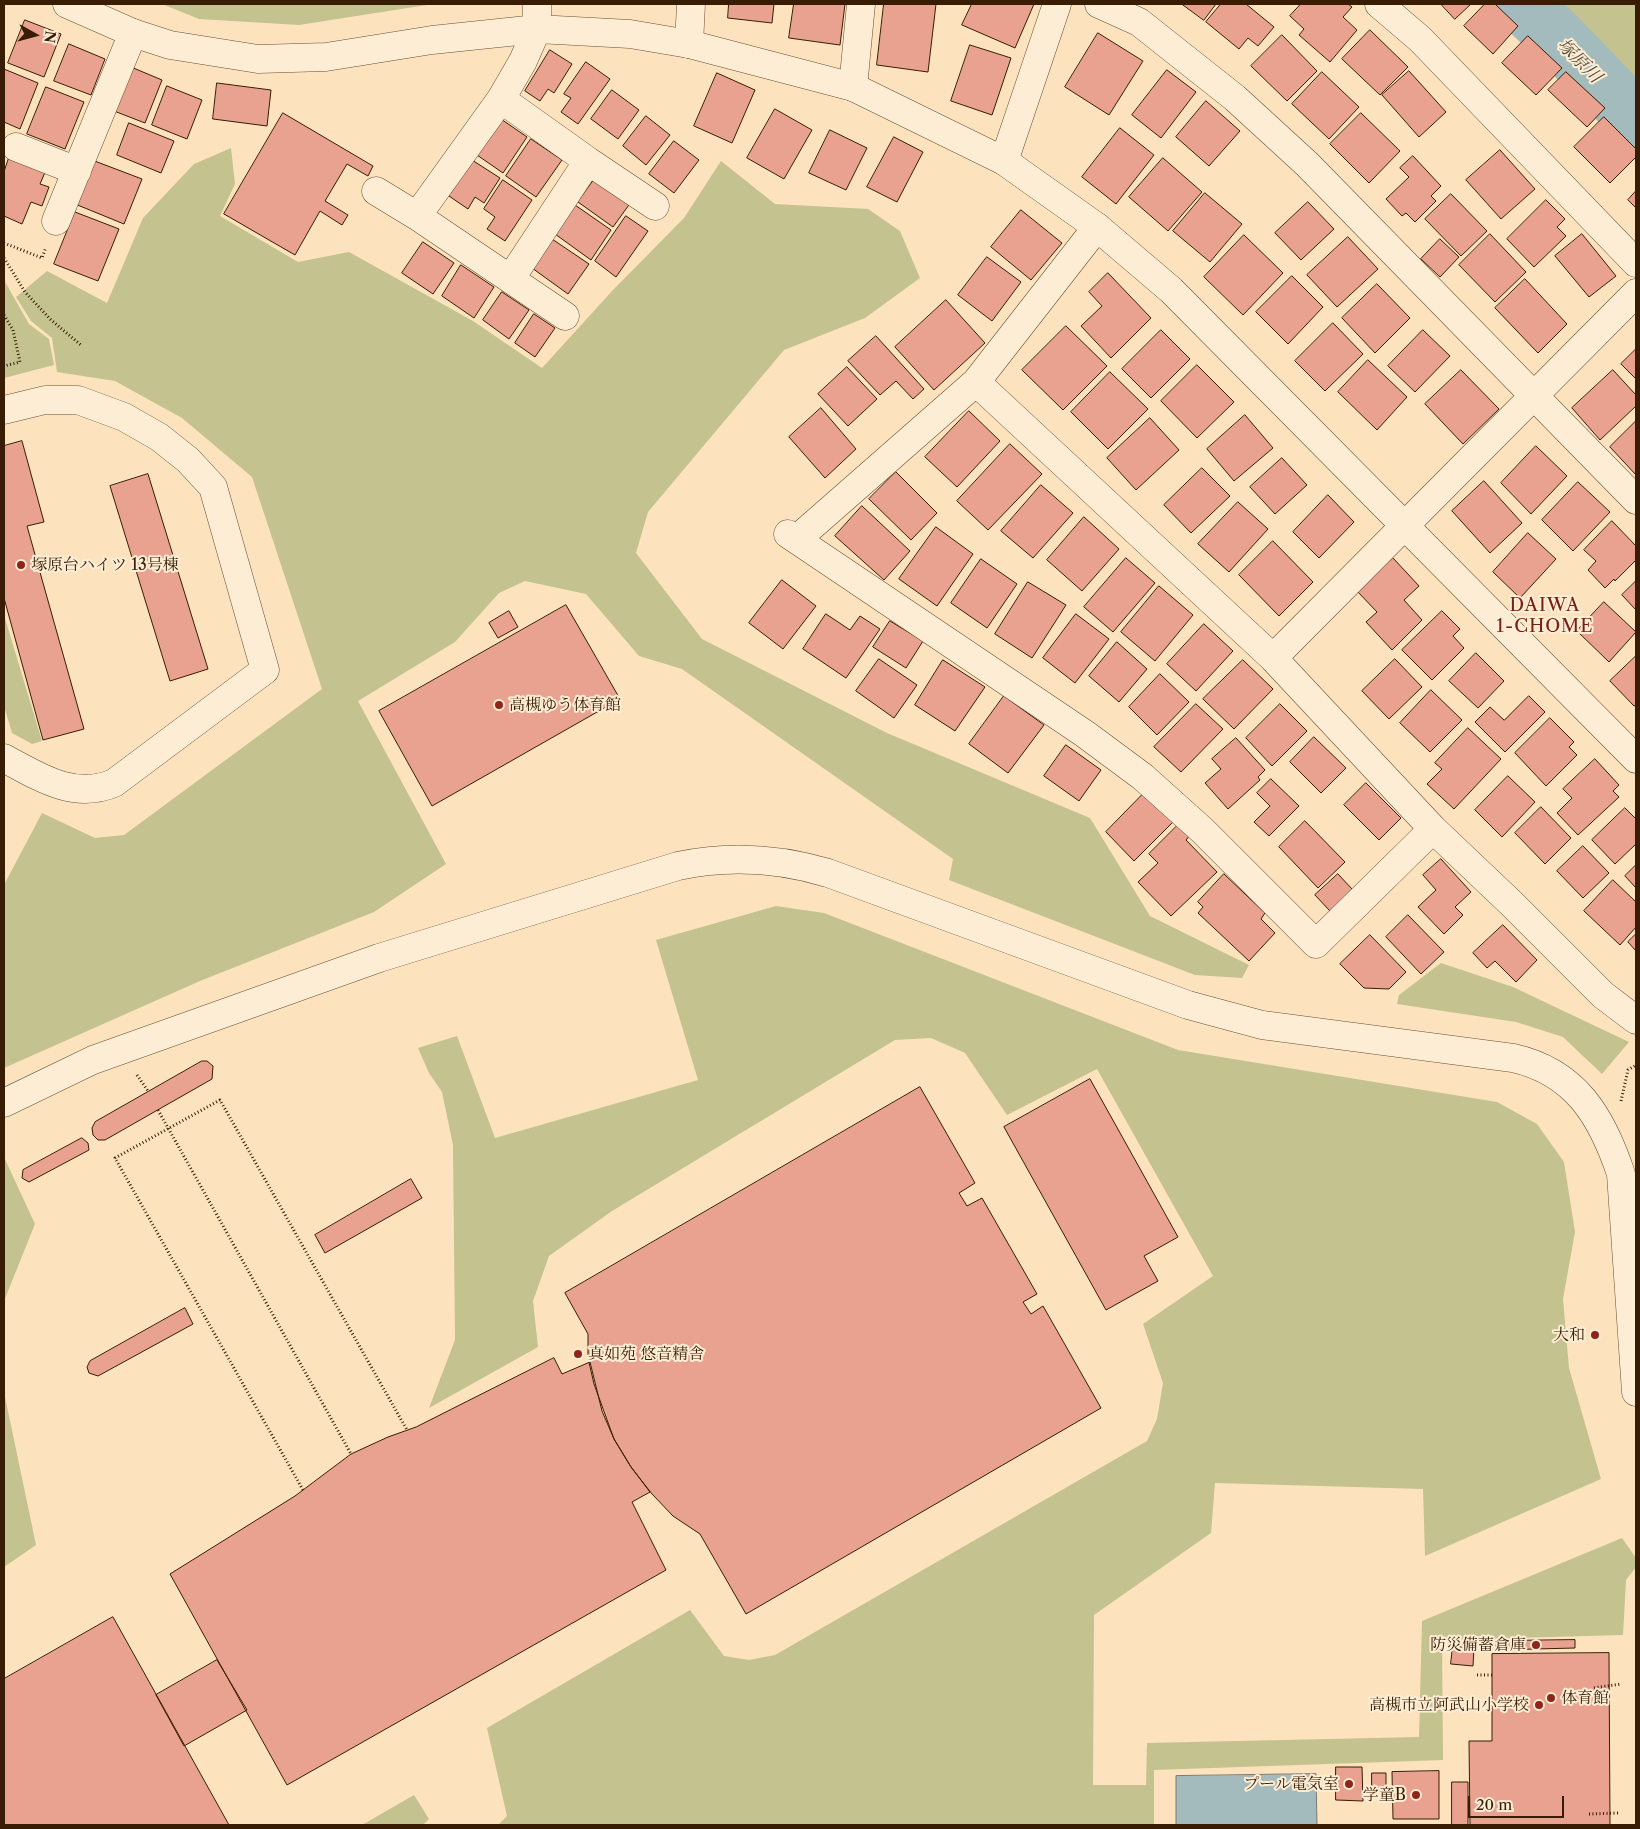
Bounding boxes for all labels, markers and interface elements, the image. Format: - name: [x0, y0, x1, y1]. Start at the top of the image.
- north arrow: [10, 10, 60, 60]
- text: N: [40, 30, 60, 44]
- water label: 塚原川: [1552, 34, 1606, 88]
- place label: 塚原台ハイツ 13号棟: [31, 555, 179, 575]
- marker: 塚原台ハイツ 13号棟: [15, 559, 27, 571]
- district label: DAIWA 1-CHOME: [1495, 595, 1595, 638]
- place label: 高槻ゆう体育館: [509, 695, 621, 715]
- marker: 高槻ゆう体育館: [493, 699, 505, 711]
- place label: 大和: [1553, 1325, 1585, 1345]
- marker: 大和: [1589, 1329, 1601, 1341]
- place label: 真如苑 悠音精舎: [588, 1344, 704, 1364]
- marker: 真如苑 悠音精舎: [572, 1348, 584, 1360]
- place label: 防災備蓄倉庫: [1430, 1635, 1526, 1655]
- marker: 防災備蓄倉庫: [1530, 1639, 1542, 1651]
- place label: 体育館: [1561, 1688, 1609, 1708]
- marker: 体育館: [1545, 1692, 1557, 1704]
- place label: 高槻市立阿武山小学校: [1369, 1695, 1529, 1715]
- marker: 高槻市立阿武山小学校: [1533, 1699, 1545, 1711]
- place label: プール電気室: [1243, 1774, 1339, 1794]
- marker: プール電気室: [1343, 1778, 1355, 1790]
- place label: 学童B: [1363, 1785, 1406, 1805]
- scale bar: [1470, 1786, 1566, 1818]
- marker: 学童B: [1410, 1789, 1422, 1801]
- text: 20 m: [1476, 1795, 1512, 1814]

